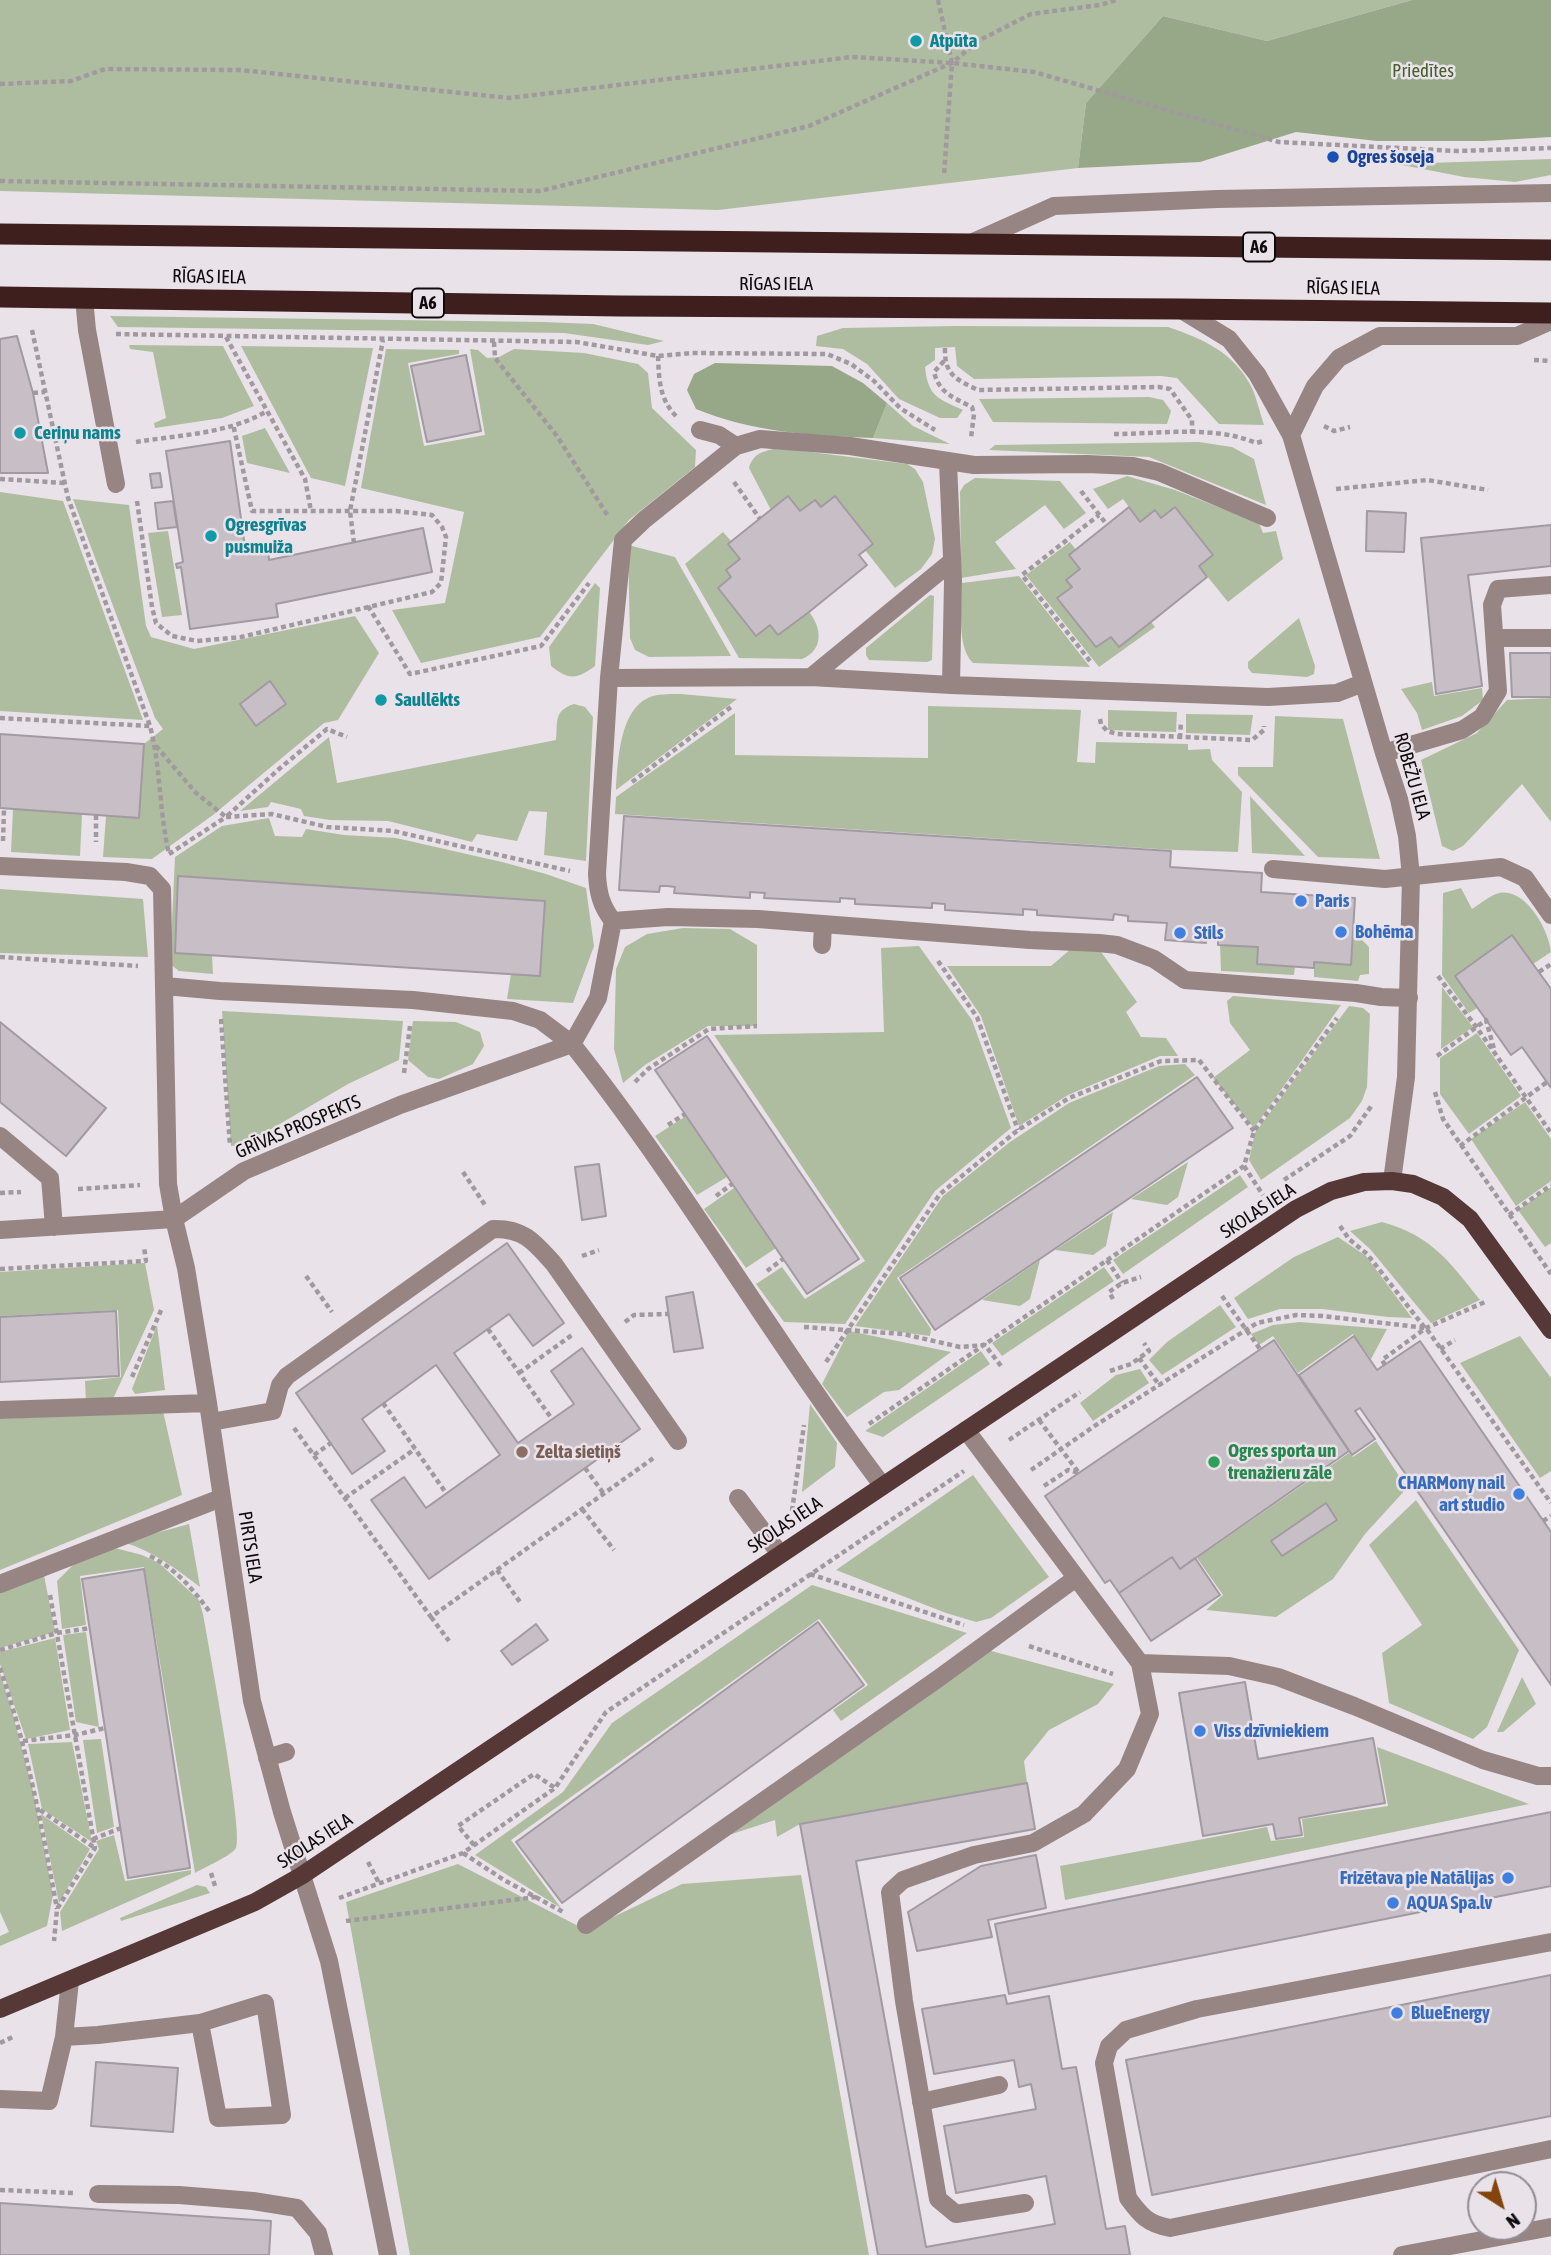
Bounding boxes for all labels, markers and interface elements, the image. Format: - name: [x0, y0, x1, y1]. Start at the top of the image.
- place label: Atpūta: [930, 30, 977, 52]
- marker: Atpūta: [908, 33, 924, 49]
- park label: Priedītes: [1392, 60, 1454, 82]
- place label: Ogres šoseja: [1347, 146, 1434, 168]
- marker: Ogres šoseja: [1325, 149, 1341, 165]
- road number: A6: [1243, 232, 1275, 262]
- street label: RĪGAS IELA: [172, 265, 246, 289]
- street label: RĪGAS IELA: [739, 273, 813, 295]
- street label: RĪGAS IELA: [1306, 276, 1380, 300]
- road number: A6: [412, 288, 444, 318]
- place label: Ceriņu nams: [34, 422, 121, 444]
- marker: Ceriņu nams: [12, 425, 28, 441]
- place label: Ogresgrīvas pusmuiža: [225, 514, 307, 558]
- marker: Ogresgrīvas pusmuiža: [203, 528, 219, 544]
- place label: Saullēkts: [395, 689, 460, 711]
- marker: Saullēkts: [373, 692, 389, 708]
- street label: ROBEŽU IELA: [1389, 730, 1435, 822]
- place label: Paris: [1315, 890, 1349, 912]
- marker: Paris: [1293, 893, 1309, 909]
- place label: Bohēma: [1355, 921, 1413, 943]
- place label: Stils: [1194, 922, 1224, 944]
- marker: Bohēma: [1333, 924, 1349, 940]
- marker: Stils: [1172, 925, 1188, 941]
- street label: GRĪVAS PROSPEKTS: [232, 1090, 364, 1164]
- street label: SKOLAS IELA: [1216, 1178, 1300, 1244]
- place label: Ogres sporta un trenažieru zāle: [1228, 1440, 1336, 1484]
- place label: Zelta sietiņš: [536, 1441, 621, 1463]
- marker: Zelta sietiņš: [514, 1444, 530, 1460]
- marker: Ogres sporta un trenažieru zāle: [1206, 1454, 1222, 1470]
- place label: CHARMony nail art studio: [1398, 1472, 1505, 1516]
- marker: CHARMony nail art studio: [1511, 1486, 1527, 1502]
- street label: SKOLAS IELA: [744, 1492, 826, 1558]
- street label: PIRTS IELA: [233, 1510, 267, 1584]
- place label: Viss dzīvniekiem: [1214, 1720, 1329, 1742]
- marker: Viss dzīvniekiem: [1192, 1723, 1208, 1739]
- street label: SKOLAS IELA: [273, 1808, 357, 1874]
- place label: Frizētava pie Natālijas: [1340, 1867, 1494, 1889]
- marker: Frizētava pie Natālijas: [1500, 1870, 1516, 1886]
- place label: AQUA Spa.lv: [1407, 1892, 1492, 1914]
- marker: AQUA Spa.lv: [1385, 1895, 1401, 1911]
- place label: BlueEnergy: [1411, 2002, 1490, 2024]
- marker: BlueEnergy: [1389, 2005, 1405, 2021]
- north arrow: [1467, 2171, 1537, 2241]
- text: N: [1502, 2209, 1525, 2233]

